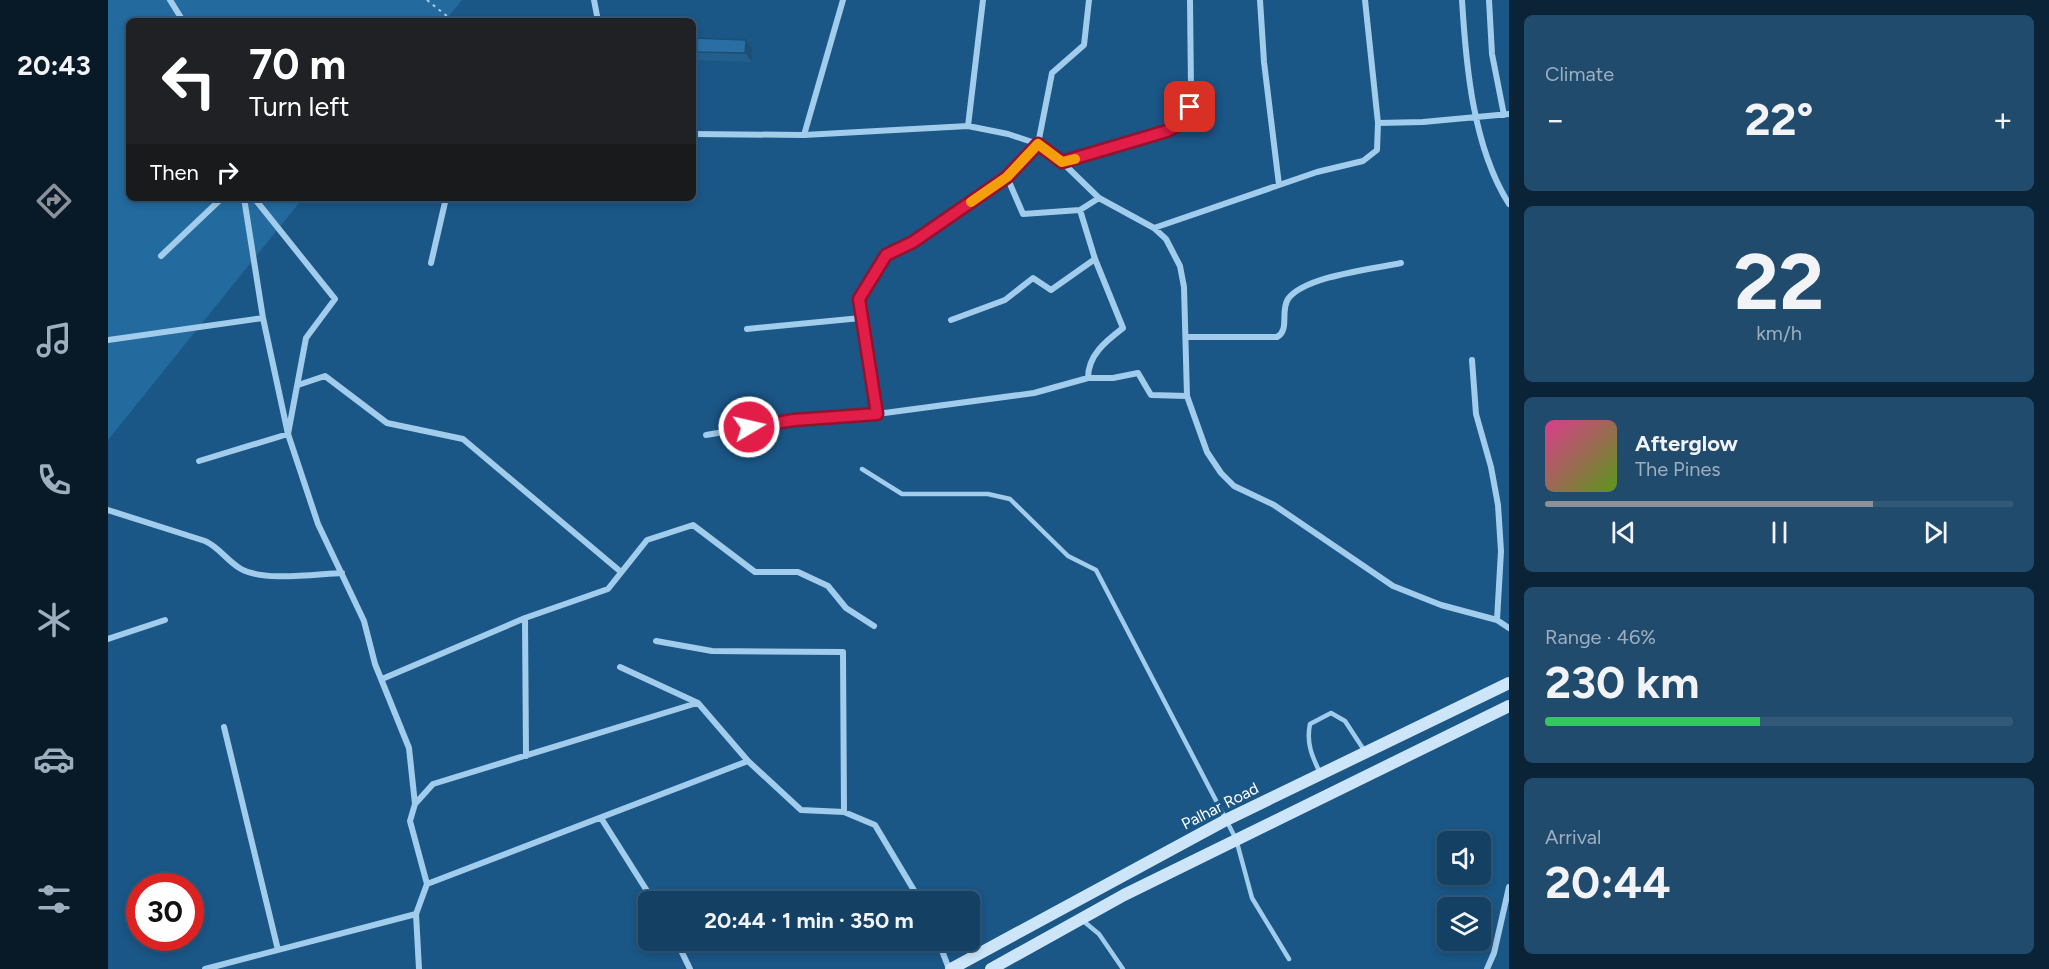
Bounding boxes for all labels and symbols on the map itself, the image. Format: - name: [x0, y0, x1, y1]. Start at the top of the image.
- pin: [1164, 81, 1215, 132]
- position arrow: [717, 395, 781, 459]
- street label: Palhar Road: [1178, 778, 1262, 834]
- speed limit sign: 30: [126, 873, 204, 951]

